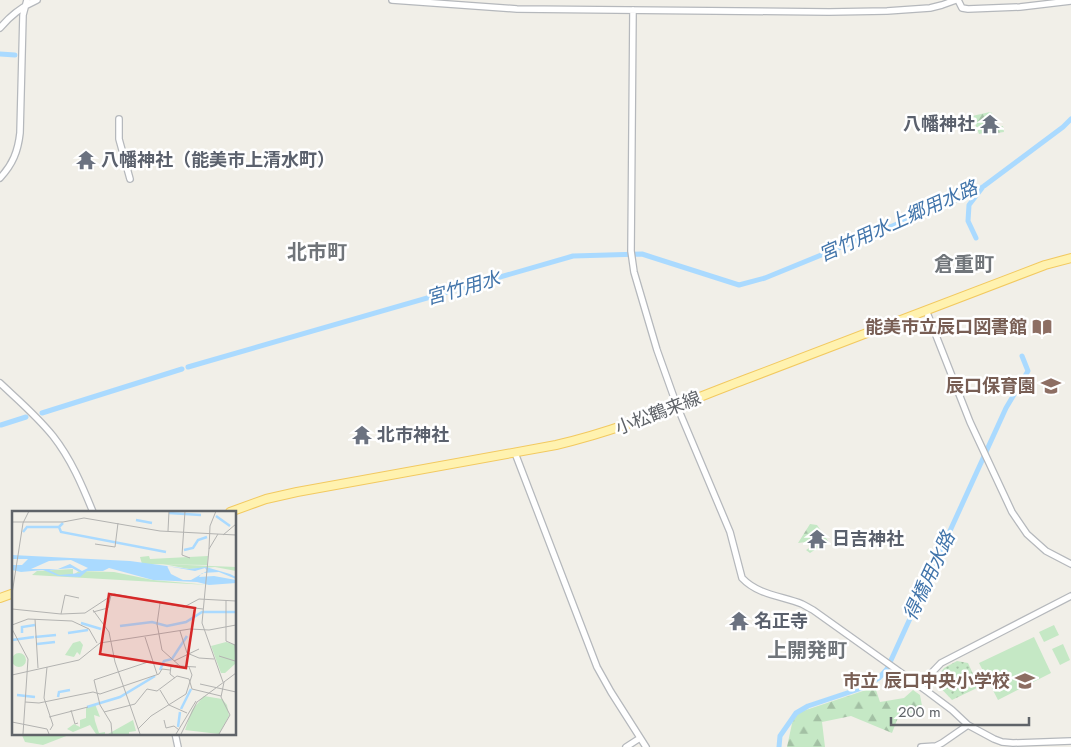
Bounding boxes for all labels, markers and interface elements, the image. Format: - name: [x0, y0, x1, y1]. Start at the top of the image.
- place label: 八幡神社: [903, 111, 975, 137]
- temple icon: 八幡神社: [979, 113, 1001, 135]
- place label: 八幡神社（能美市上清水町）: [101, 147, 335, 173]
- temple icon: 八幡神社（能美市上清水町）: [75, 149, 97, 171]
- water label: 宮竹用水上郷用水路: [814, 173, 983, 268]
- district label: 北市町: [287, 238, 347, 267]
- district label: 倉重町: [934, 250, 994, 279]
- water label: 宮竹用水: [423, 264, 505, 311]
- place label: 能美市立辰口図書館: [865, 314, 1027, 340]
- library icon: 能美市立辰口図書館: [1031, 316, 1053, 338]
- place label: 辰口保育園: [946, 373, 1036, 399]
- school or university icon: 辰口保育園: [1040, 375, 1062, 397]
- street label: 小松鶴来線: [611, 385, 705, 441]
- place label: 北市神社: [377, 422, 449, 448]
- temple icon: 北市神社: [351, 424, 373, 446]
- inset map: [12, 511, 236, 734]
- water label: 得橋用水路: [897, 525, 962, 625]
- place label: 日吉神社: [832, 526, 904, 552]
- temple icon: 日吉神社: [806, 528, 828, 550]
- place label: 名正寺: [754, 608, 808, 634]
- temple icon: 名正寺: [728, 610, 750, 632]
- district label: 上開発町: [767, 636, 847, 665]
- place label: 市立 辰口中央小学校: [843, 668, 1010, 694]
- school or university icon: 市立 辰口中央小学校: [1014, 670, 1036, 692]
- scale bar: [891, 694, 1028, 726]
- text: 200 m: [898, 701, 941, 723]

